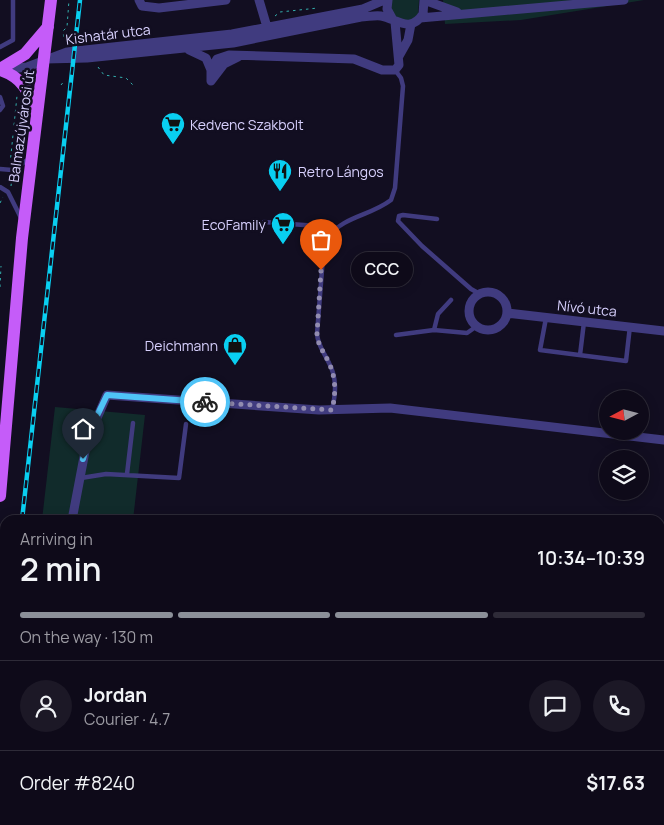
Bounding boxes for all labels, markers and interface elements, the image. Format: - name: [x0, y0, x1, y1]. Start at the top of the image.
- street label: Kishatár utca: [64, 19, 152, 49]
- street label: Balmazújvárosi út: [4, 68, 38, 183]
- supermarket icon: Kedvenc Szakbolt: [160, 111, 186, 145]
- place label: Kedvenc Szakbolt: [190, 115, 304, 134]
- restaurant icon: Retro Lángos: [267, 158, 293, 192]
- place label: Retro Lángos: [298, 162, 384, 181]
- supermarket icon: EcoFamily: [270, 211, 296, 245]
- place label: EcoFamily: [202, 215, 267, 234]
- pin: [300, 219, 342, 270]
- icon: bag: [307, 226, 335, 254]
- callout: CCC: [351, 252, 414, 288]
- text: CCC: [364, 258, 400, 280]
- street label: Nívó utca: [556, 295, 618, 321]
- shop icon: Deichmann: [222, 332, 248, 366]
- place label: Deichmann: [145, 336, 218, 355]
- courier: [180, 377, 230, 427]
- icon: bike: [191, 388, 219, 416]
- north arrow: [599, 390, 649, 440]
- map controls: [599, 390, 649, 500]
- pin: [62, 408, 104, 459]
- icon: home: [69, 415, 97, 443]
- button: layers: [599, 450, 649, 500]
- text: Arriving in: [20, 528, 93, 550]
- text: 10:34–10:39: [537, 545, 645, 571]
- text: 2 min: [20, 547, 102, 591]
- text: On the way · 130 m: [20, 626, 153, 648]
- button: person: [20, 680, 72, 732]
- button: chat: [529, 680, 581, 732]
- button: phone: [593, 680, 645, 732]
- text: Jordan: [84, 682, 147, 708]
- text: Courier · 4.7: [84, 708, 170, 730]
- text: Order #8240: [20, 770, 135, 796]
- text: $17.63: [586, 770, 645, 796]

